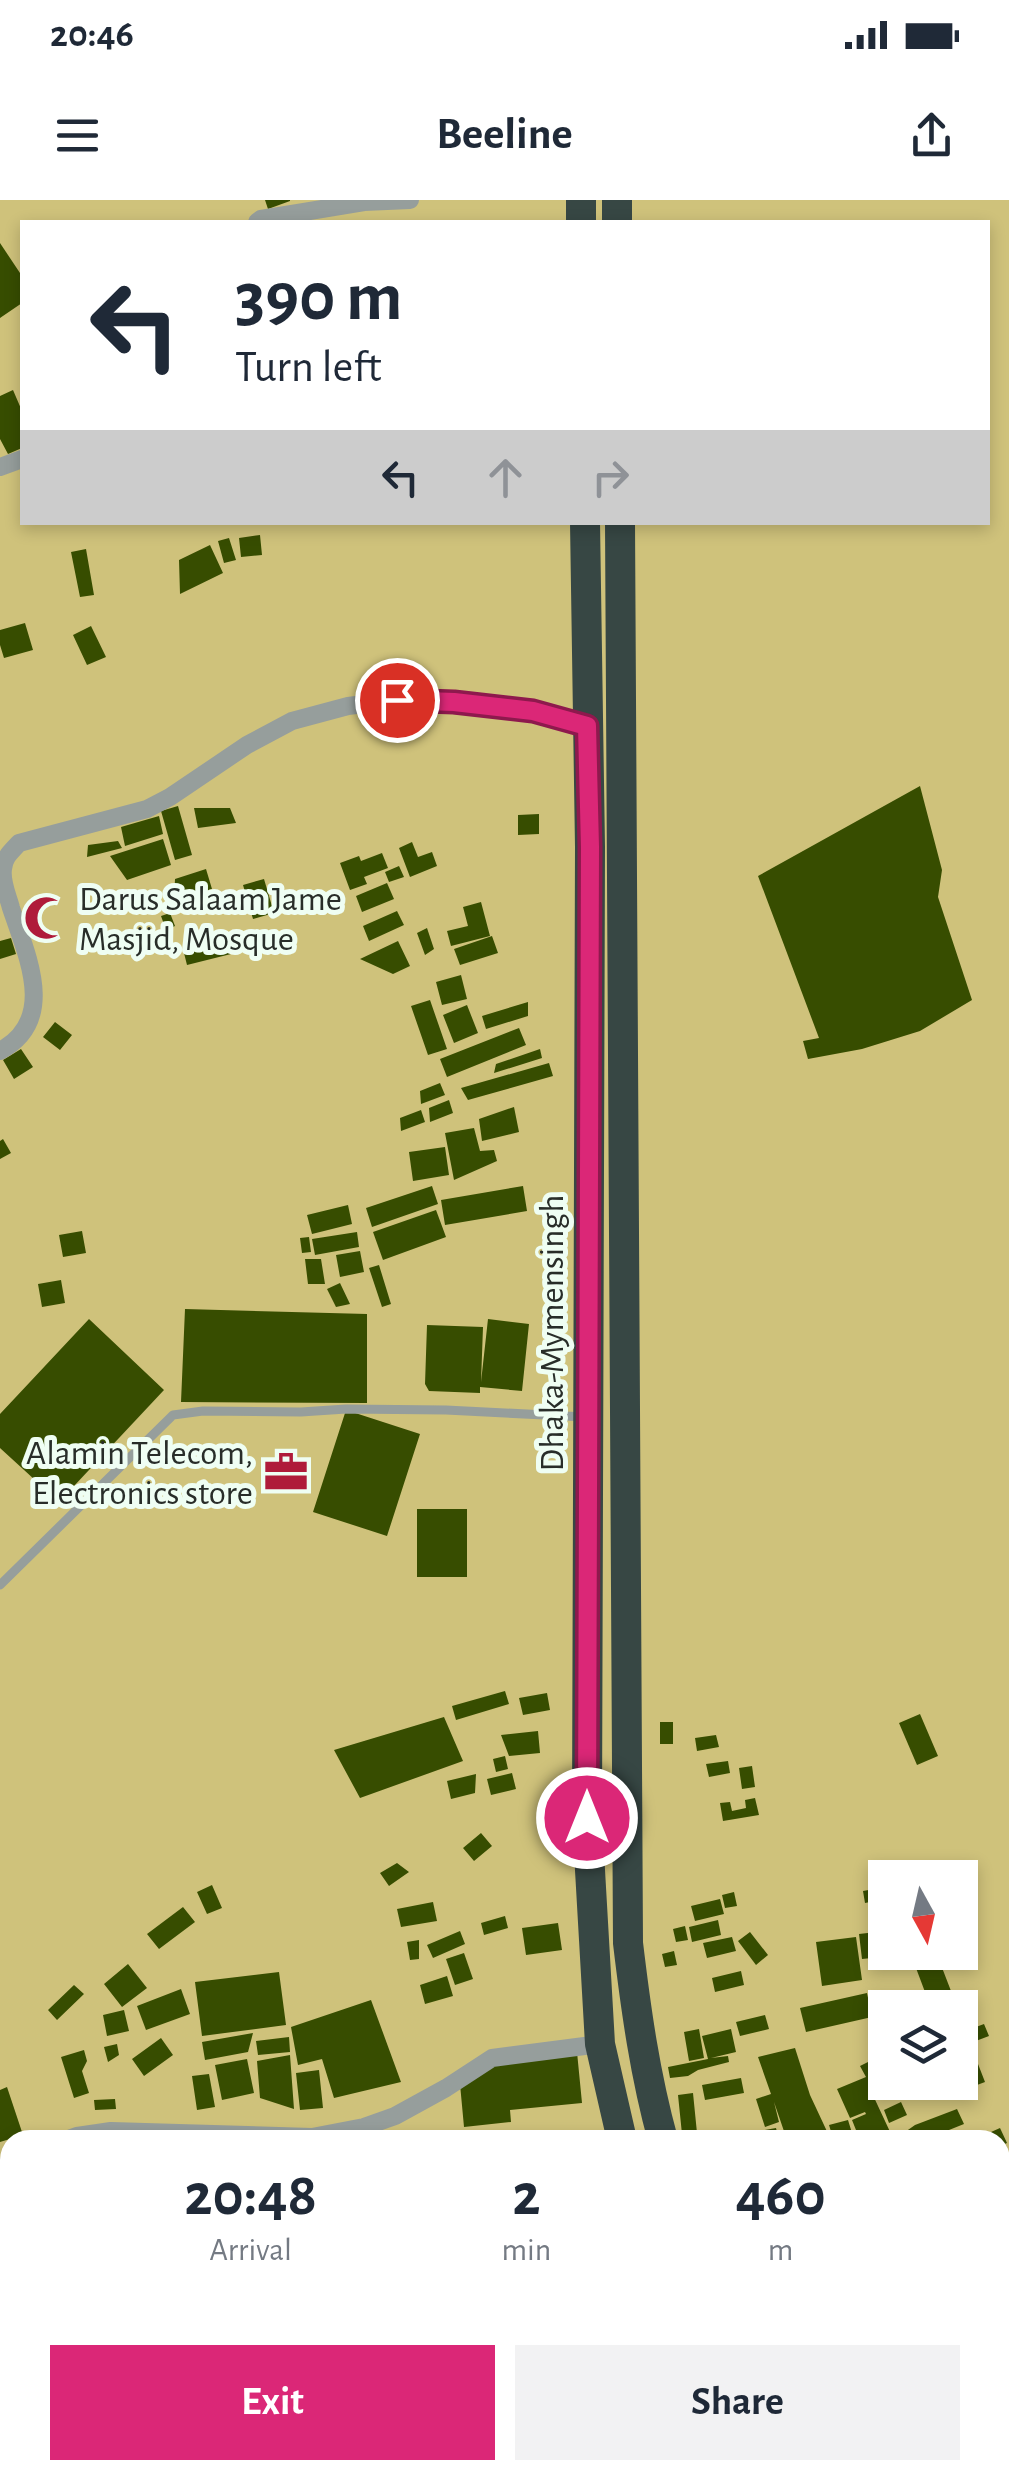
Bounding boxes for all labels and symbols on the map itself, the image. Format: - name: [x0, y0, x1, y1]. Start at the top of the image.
- pin: [355, 658, 440, 743]
- place label: Darus Salaam Jame Masjid, Mosque: [79, 882, 342, 957]
- mosque icon: Darus Salaam Jame Masjid, Mosque: [22, 894, 70, 942]
- street label: Dhaka-Mymensingh: [535, 1195, 570, 1471]
- place label: Alamin Telecom, Electronics store: [26, 1436, 253, 1511]
- office icon: Alamin Telecom, Electronics store: [262, 1448, 310, 1496]
- position arrow: [535, 1766, 639, 1870]
- north arrow: [868, 1860, 978, 1970]

